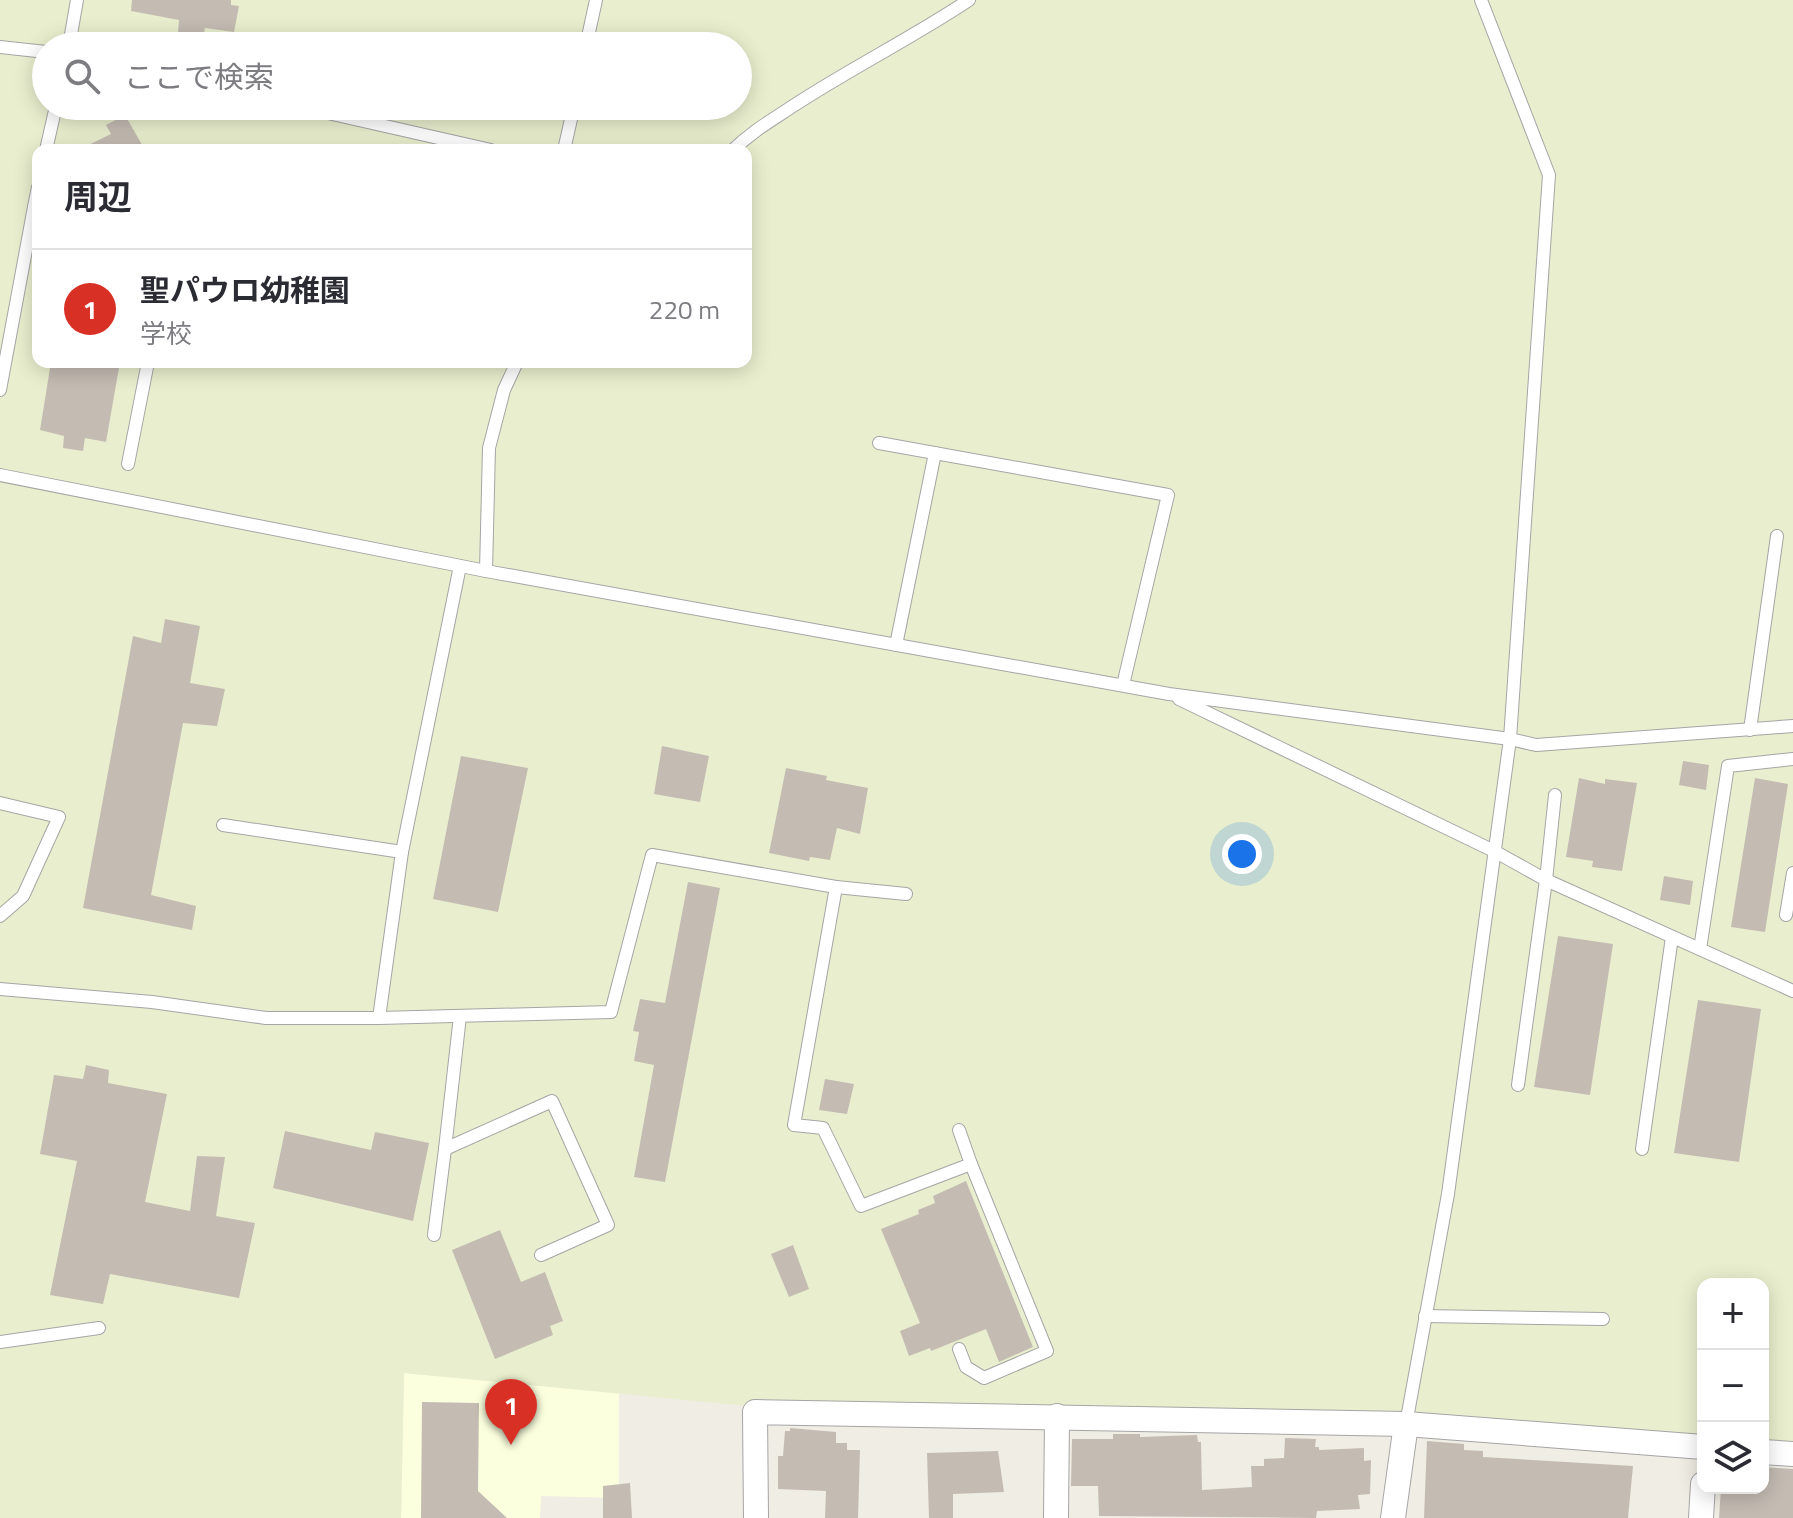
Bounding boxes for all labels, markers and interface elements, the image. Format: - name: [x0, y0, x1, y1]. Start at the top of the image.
- search box: [32, 32, 752, 120]
- icon: search: [60, 54, 104, 98]
- text: ここで検索: [124, 54, 274, 100]
- text: 周辺: [64, 170, 132, 222]
- text: 聖パウロ幼稚園: [140, 267, 350, 313]
- text: 1: [83, 290, 97, 329]
- text: 220 m: [649, 290, 720, 329]
- text: 学校: [140, 314, 192, 353]
- your location: [1222, 834, 1262, 874]
- map controls: [1697, 1278, 1769, 1494]
- button: +: [1697, 1278, 1769, 1350]
- button: −: [1697, 1350, 1769, 1422]
- pin: 1: [485, 1379, 537, 1445]
- button: layers: [1697, 1422, 1769, 1494]

